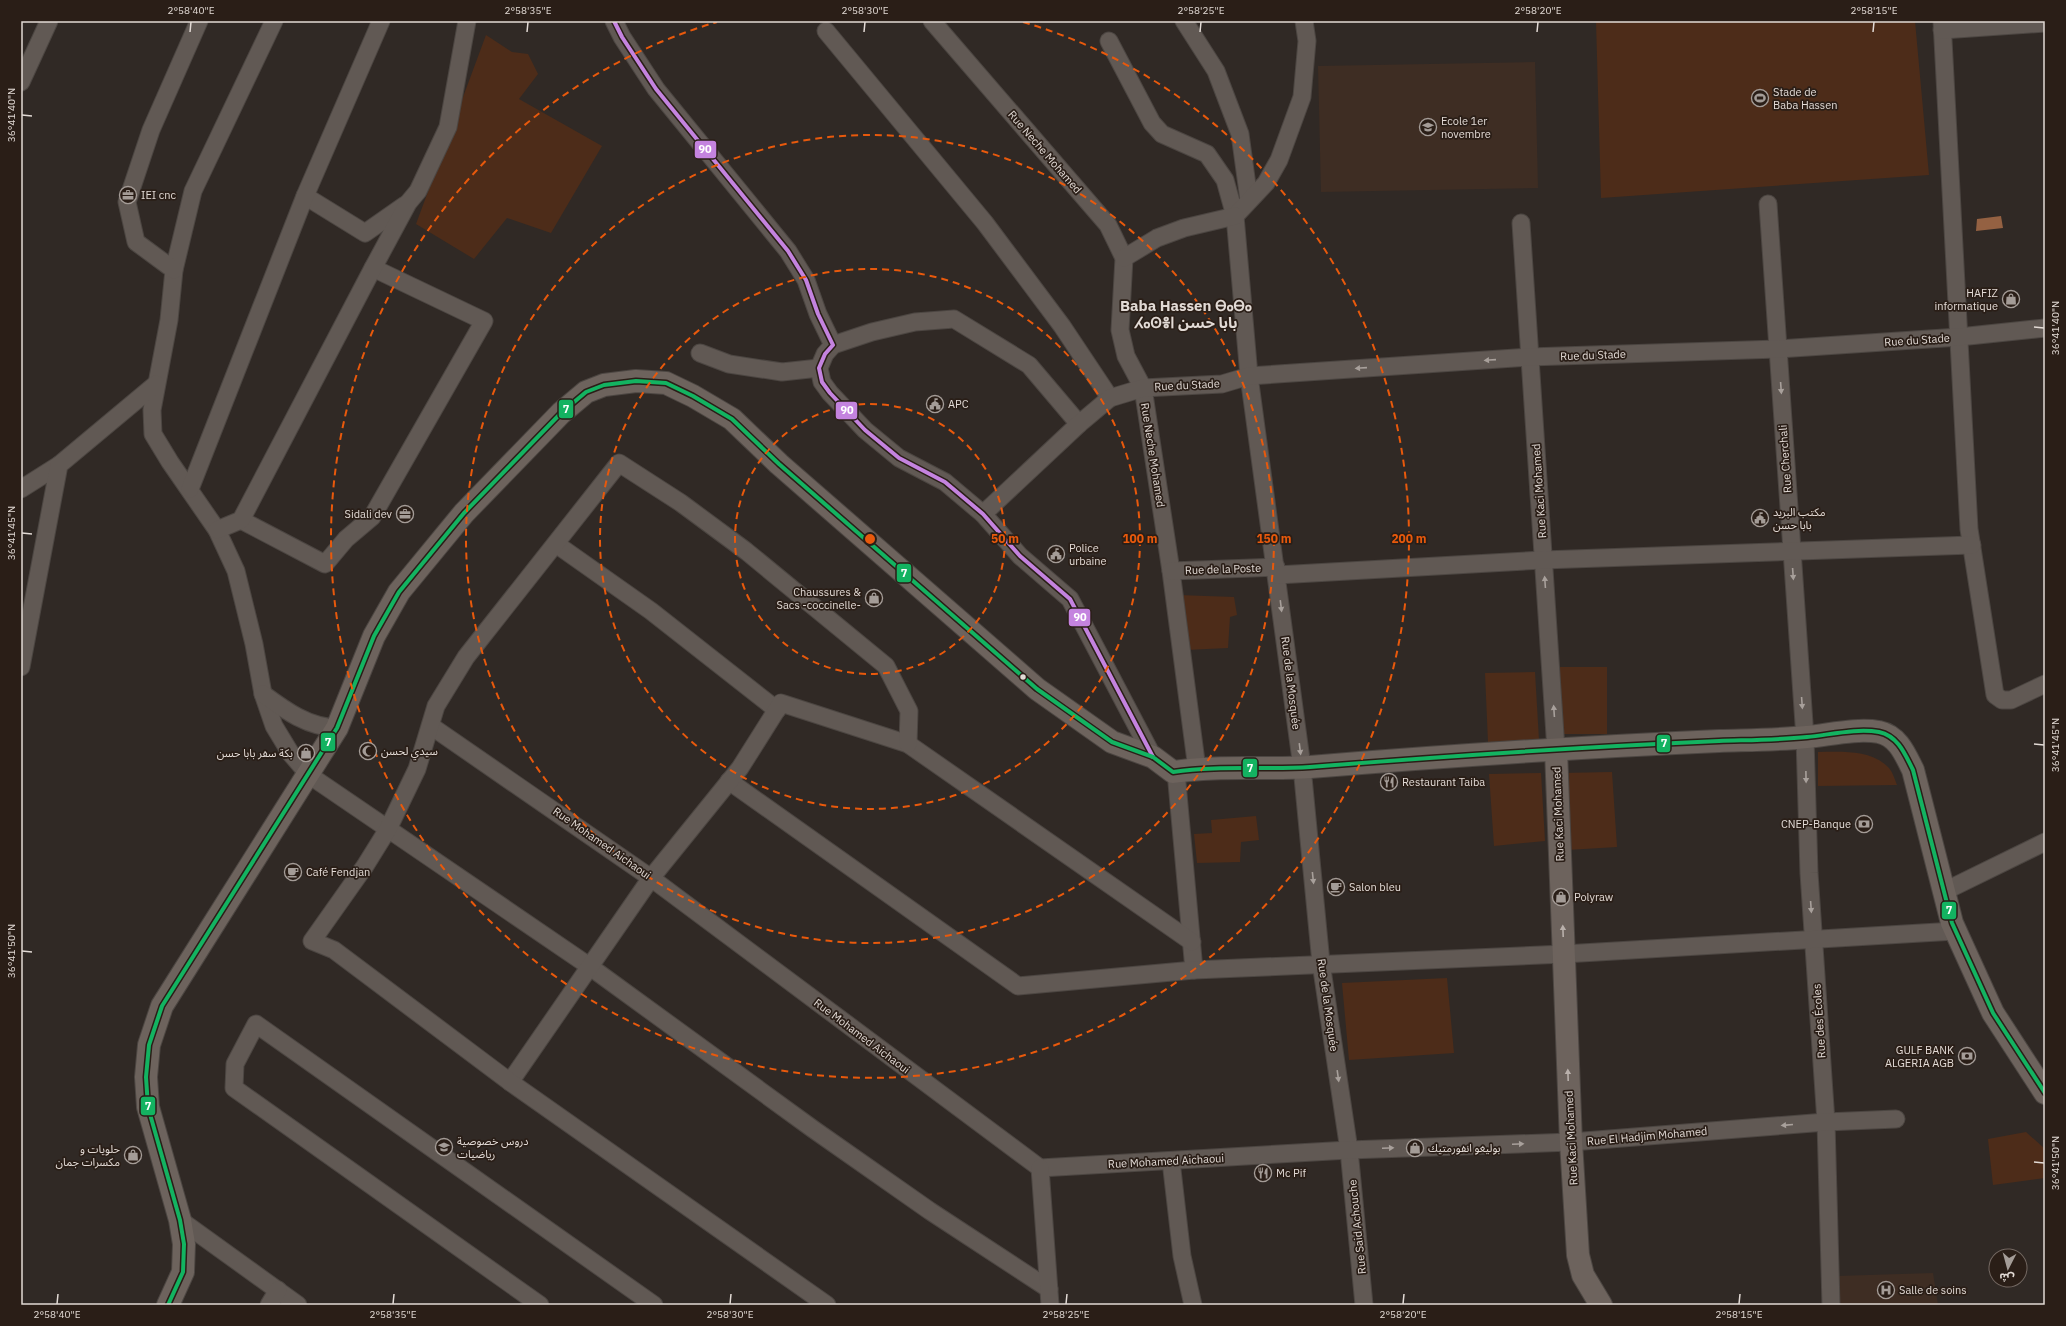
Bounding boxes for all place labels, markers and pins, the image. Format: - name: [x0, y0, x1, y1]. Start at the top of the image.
- place label: Stade de Baba Hassen: [1773, 85, 1838, 112]
- sports icon: Stade de Baba Hassen: [1750, 88, 1770, 108]
- place label: Ecole 1er novembre: [1441, 114, 1491, 141]
- school or university icon: Ecole 1er novembre: [1418, 117, 1438, 137]
- office icon: IEI cnc: [118, 185, 138, 205]
- place label: IEI cnc: [141, 188, 177, 202]
- place label: HAFIZ informatique: [1935, 286, 1998, 313]
- shop icon: HAFIZ informatique: [2001, 289, 2021, 309]
- public building icon: APC: [925, 394, 945, 414]
- place label: APC: [948, 397, 969, 411]
- office icon: Sidali dev: [395, 504, 415, 524]
- place label: مكتب البريد بابا حسن: [1773, 505, 1826, 532]
- place label: Sidali dev: [345, 507, 393, 521]
- public building icon: مكتب البريد بابا حسن: [1750, 508, 1770, 528]
- centre of rings: [863, 532, 877, 546]
- place label: Police urbaine: [1069, 541, 1107, 568]
- public building icon: Police urbaine: [1046, 544, 1066, 564]
- place label: Chaussures & Sacs -coccinelle-: [777, 585, 861, 612]
- shop icon: Chaussures & Sacs -coccinelle-: [864, 588, 884, 608]
- unlabelled marker: [1018, 672, 1028, 682]
- mosque icon: سيدي لحسن: [358, 741, 378, 761]
- shop icon: بكة سفر بابا حسن: [296, 743, 316, 763]
- place label: سيدي لحسن: [381, 744, 438, 761]
- place label: بكة سفر بابا حسن: [217, 746, 293, 760]
- restaurant icon: Restaurant Taiba: [1379, 772, 1399, 792]
- place label: Restaurant Taiba: [1402, 775, 1485, 789]
- bank icon: CNEP-Banque: [1854, 814, 1874, 834]
- place label: CNEP-Banque: [1781, 817, 1851, 831]
- cafe icon: Café Fendjan: [283, 862, 303, 882]
- place label: Café Fendjan: [306, 865, 370, 879]
- cafe icon: Salon bleu: [1326, 877, 1346, 897]
- place label: Salon bleu: [1349, 880, 1401, 894]
- shop icon: Polyraw: [1551, 887, 1571, 907]
- place label: Polyraw: [1574, 890, 1614, 904]
- place label: GULF BANK ALGERIA AGB: [1885, 1043, 1954, 1070]
- bank icon: GULF BANK ALGERIA AGB: [1957, 1046, 1977, 1066]
- place label: دروس خصوصية رياضيات: [457, 1134, 529, 1161]
- school or university icon: دروس خصوصية رياضيات: [434, 1137, 454, 1157]
- shop icon: بوليغو انفورمتيك: [1405, 1138, 1425, 1158]
- place label: بوليغو انفورمتيك: [1428, 1141, 1501, 1155]
- place label: حلويات و مكسرات جمان: [55, 1142, 121, 1169]
- shop icon: حلويات و مكسرات جمان: [123, 1145, 143, 1165]
- restaurant icon: Mc Pif: [1253, 1163, 1273, 1183]
- place label: Mc Pif: [1276, 1166, 1306, 1180]
- hospital icon: Salle de soins: [1876, 1280, 1896, 1300]
- place label: Salle de soins: [1899, 1283, 1967, 1297]

